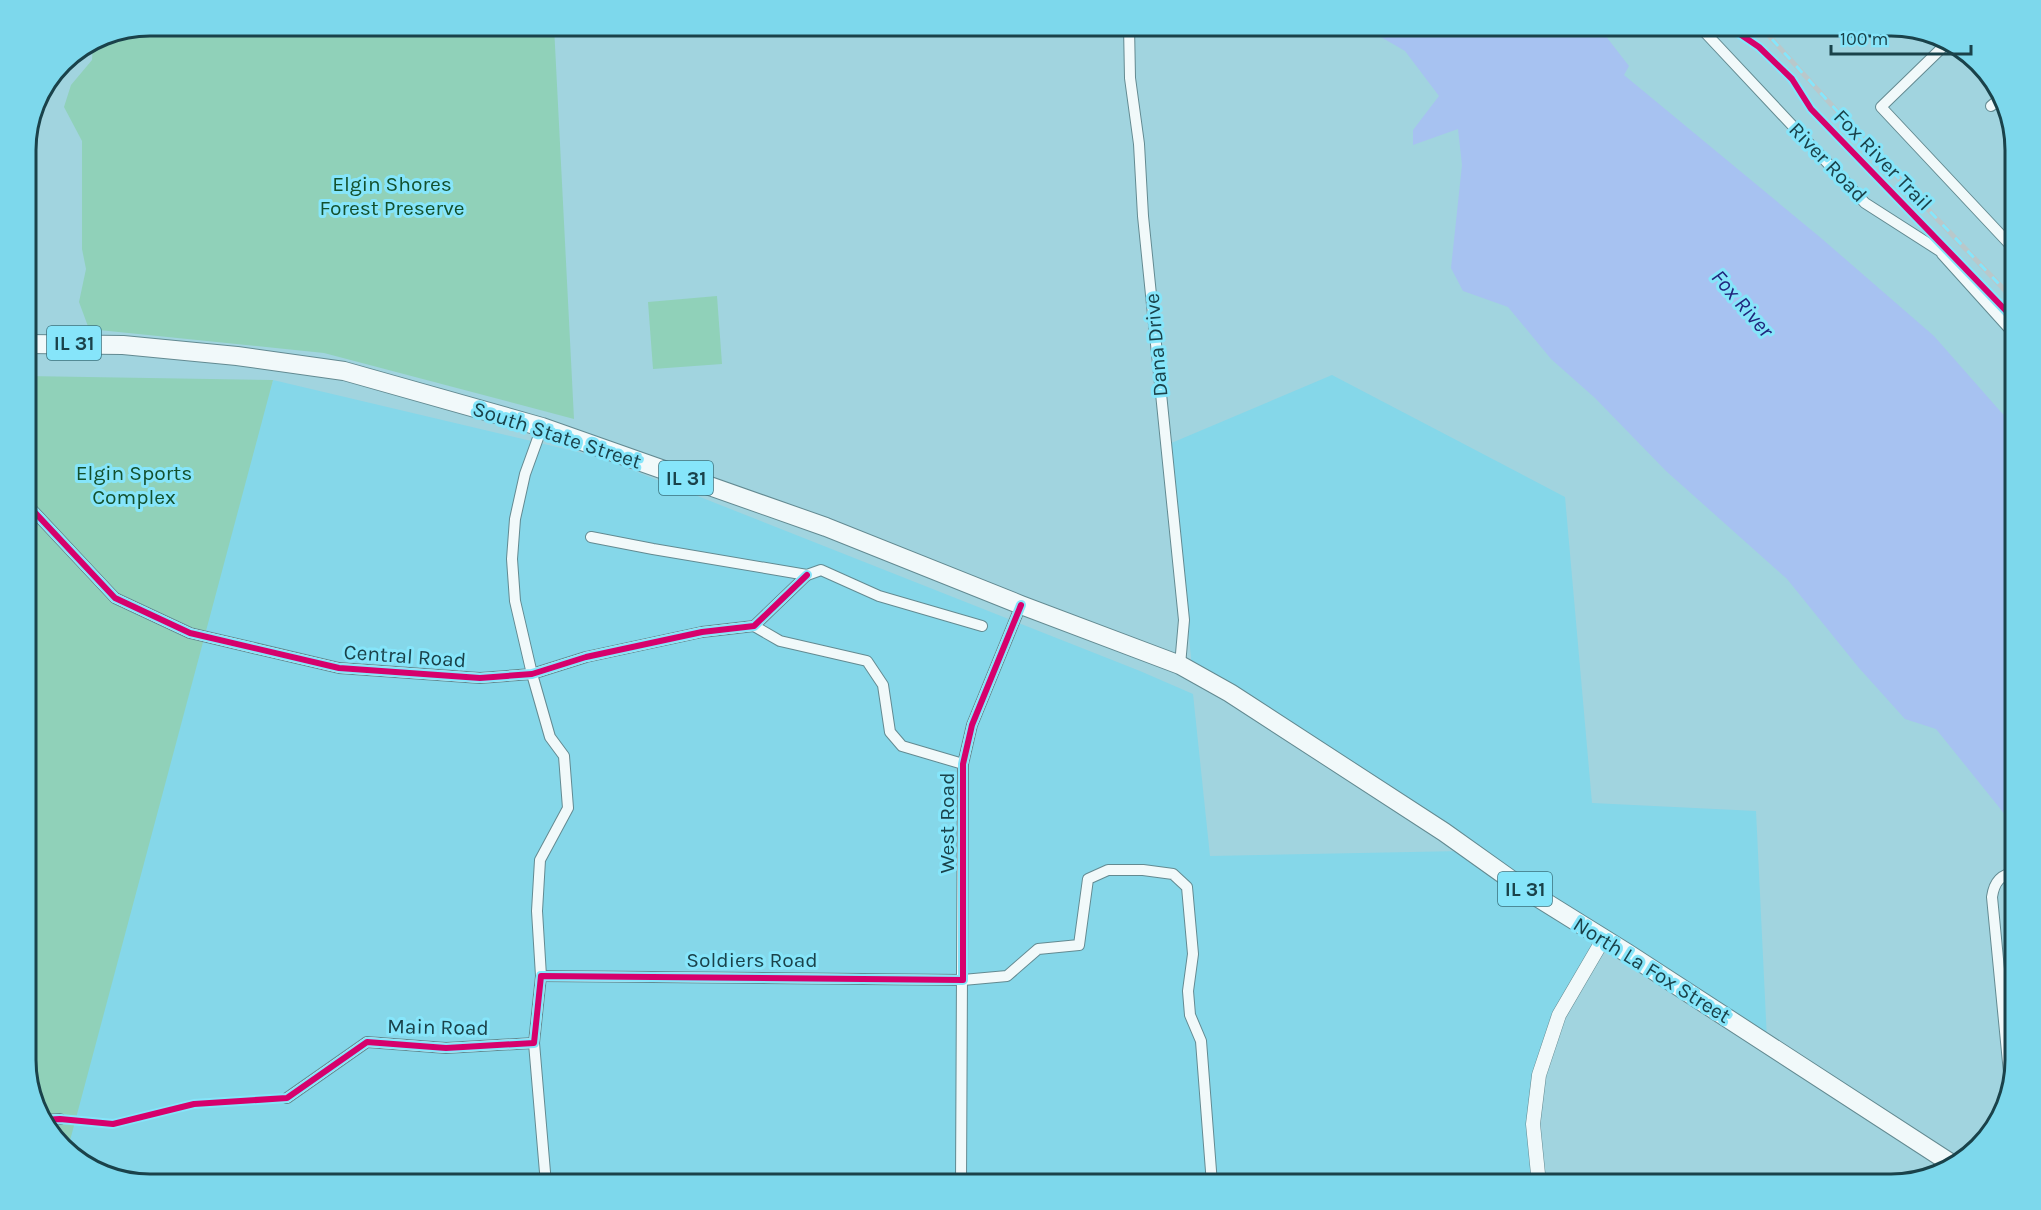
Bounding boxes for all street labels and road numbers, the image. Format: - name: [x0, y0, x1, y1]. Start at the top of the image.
- street label: Fox River Trail: [1829, 105, 1937, 215]
- street label: River Road: [1784, 117, 1872, 207]
- street label: Dana Drive: [1140, 292, 1172, 398]
- road number: IL 31: [47, 326, 101, 360]
- street label: South State Street: [470, 396, 644, 474]
- road number: IL 31: [659, 461, 713, 495]
- street label: Central Road: [343, 640, 467, 672]
- street label: West Road: [935, 772, 959, 874]
- road number: IL 31: [1498, 872, 1552, 906]
- street label: North La Fox Street: [1569, 912, 1735, 1028]
- street label: Soldiers Road: [686, 948, 818, 972]
- street label: Main Road: [387, 1014, 489, 1040]

